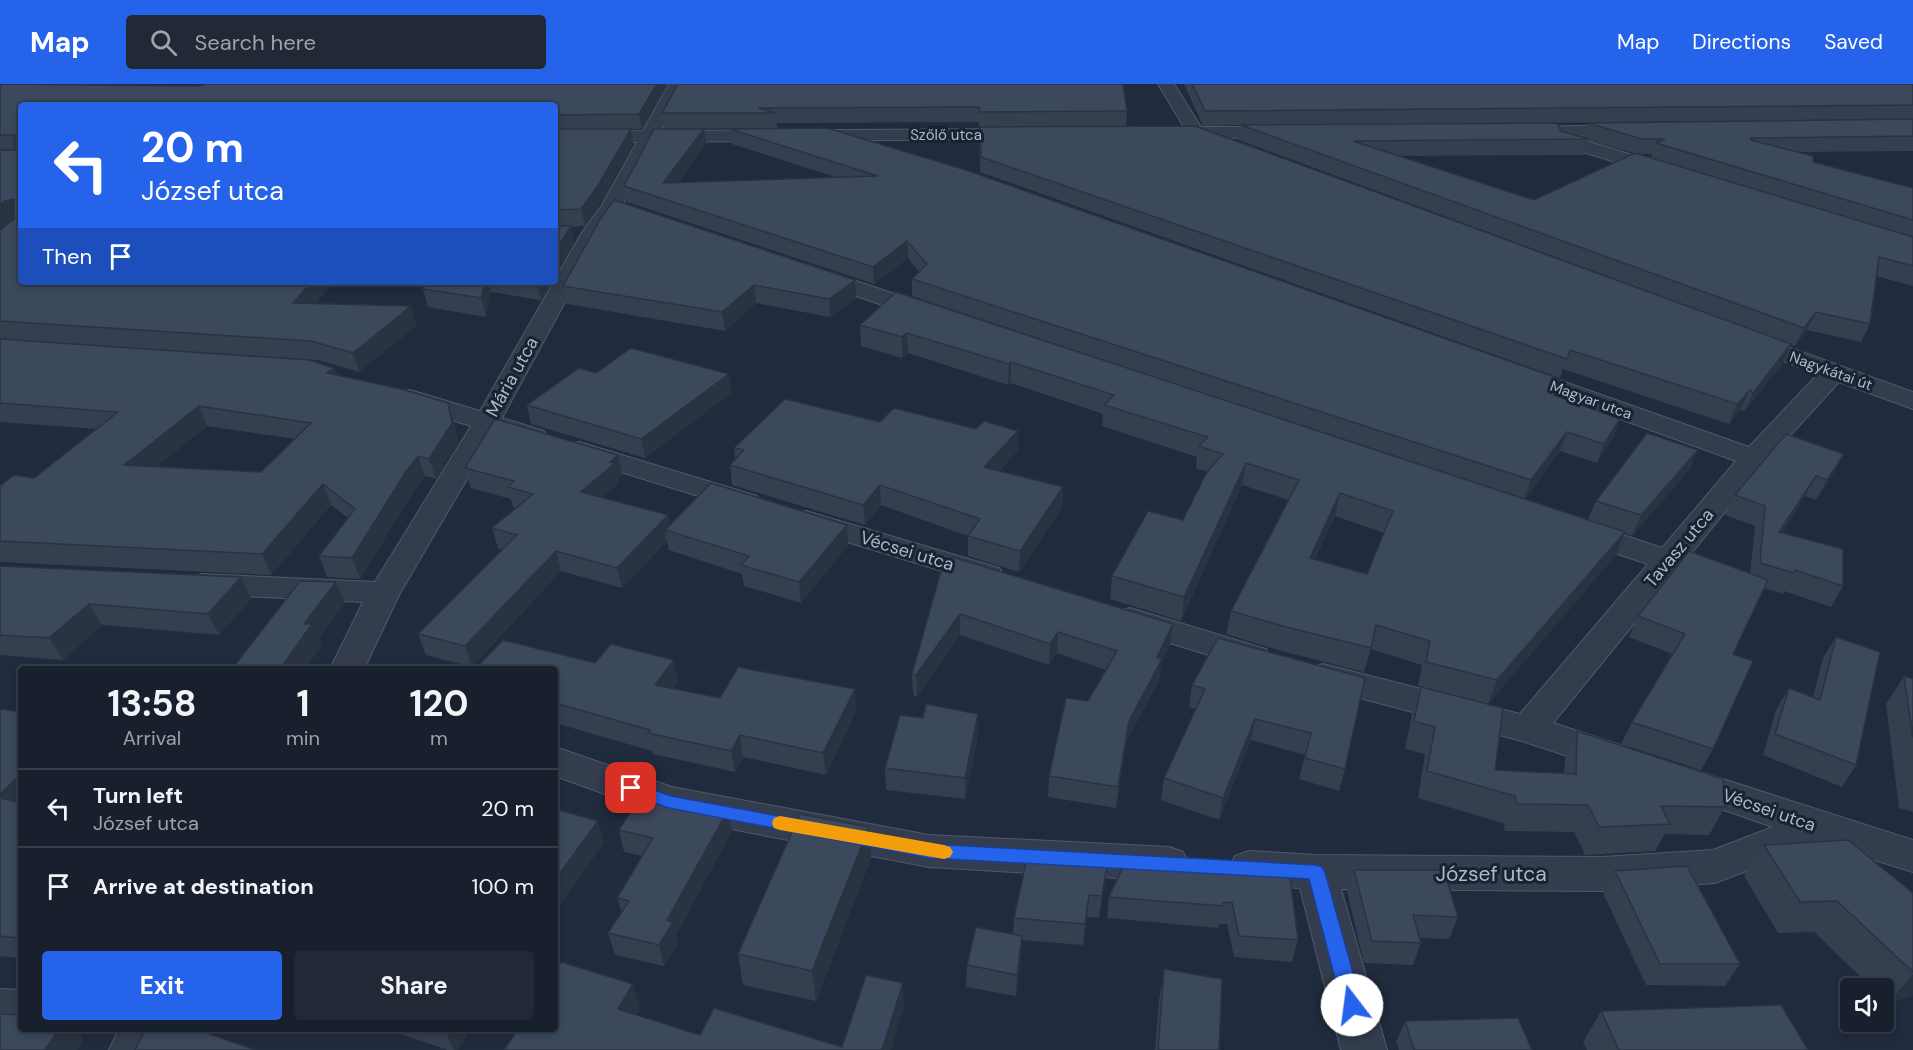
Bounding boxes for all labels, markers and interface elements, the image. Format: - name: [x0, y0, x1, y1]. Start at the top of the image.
- search box: [126, 15, 546, 69]
- text: Map: [30, 24, 90, 61]
- icon: search: [147, 26, 180, 59]
- text: Search here: [195, 28, 316, 57]
- text: Map: [1617, 28, 1659, 56]
- text: Directions: [1692, 28, 1791, 56]
- text: Saved: [1824, 28, 1883, 56]
- text: 20 m: [141, 120, 244, 175]
- street label: Szőlő utca: [910, 125, 982, 145]
- icon: left: [42, 126, 120, 204]
- text: József utca: [141, 173, 284, 208]
- icon: arrive: [104, 240, 137, 273]
- text: Then: [42, 242, 92, 271]
- street label: Mária utca: [480, 333, 544, 421]
- street label: Nagykátai út: [1787, 347, 1875, 395]
- street label: Magyar utca: [1547, 376, 1635, 424]
- street label: Tavasz utca: [1639, 503, 1719, 593]
- street label: Vécsei utca: [857, 525, 957, 577]
- text: 13:58: [107, 680, 197, 727]
- text: 1: [296, 680, 310, 727]
- text: 120: [409, 680, 469, 727]
- text: Arrival: [123, 725, 181, 751]
- text: min: [286, 725, 320, 751]
- text: m: [430, 725, 448, 751]
- pin: [605, 762, 656, 813]
- icon: arrive: [614, 771, 647, 804]
- text: Turn left: [93, 781, 183, 810]
- street label: Vécsei utca: [1719, 783, 1819, 837]
- icon: left: [42, 792, 75, 825]
- text: 20 m: [481, 794, 534, 823]
- text: József utca: [93, 810, 199, 836]
- street label: József utca: [1435, 860, 1547, 888]
- icon: arrive: [42, 870, 75, 903]
- text: Arrive at destination: [93, 872, 314, 901]
- text: 100 m: [472, 872, 534, 901]
- button: Exit: [42, 951, 282, 1020]
- button: Share: [294, 951, 534, 1020]
- position arrow: [1320, 973, 1384, 1037]
- map controls: [1840, 978, 1894, 1032]
- button: sound: [1840, 978, 1894, 1032]

